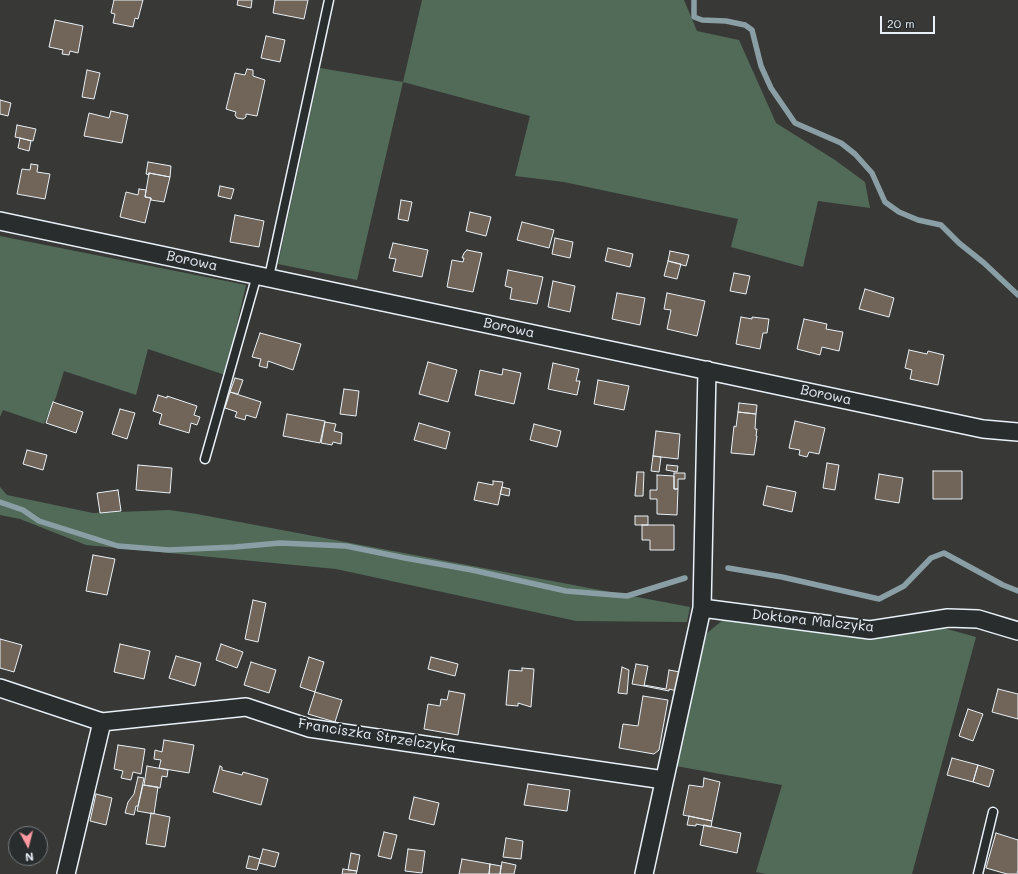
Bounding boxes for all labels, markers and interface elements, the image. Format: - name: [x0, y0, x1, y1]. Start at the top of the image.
- scale bar: [882, 8, 937, 34]
- text: 20 m: [887, 15, 915, 31]
- street label: Borowa: [165, 247, 219, 275]
- street label: Borowa: [482, 314, 536, 342]
- street label: Borowa: [799, 381, 853, 409]
- street label: Doktora Malczyka: [751, 606, 875, 636]
- street label: Franciszka Strzelczyka: [297, 715, 457, 757]
- north arrow: [8, 826, 48, 866]
- text: N: [24, 849, 34, 865]

